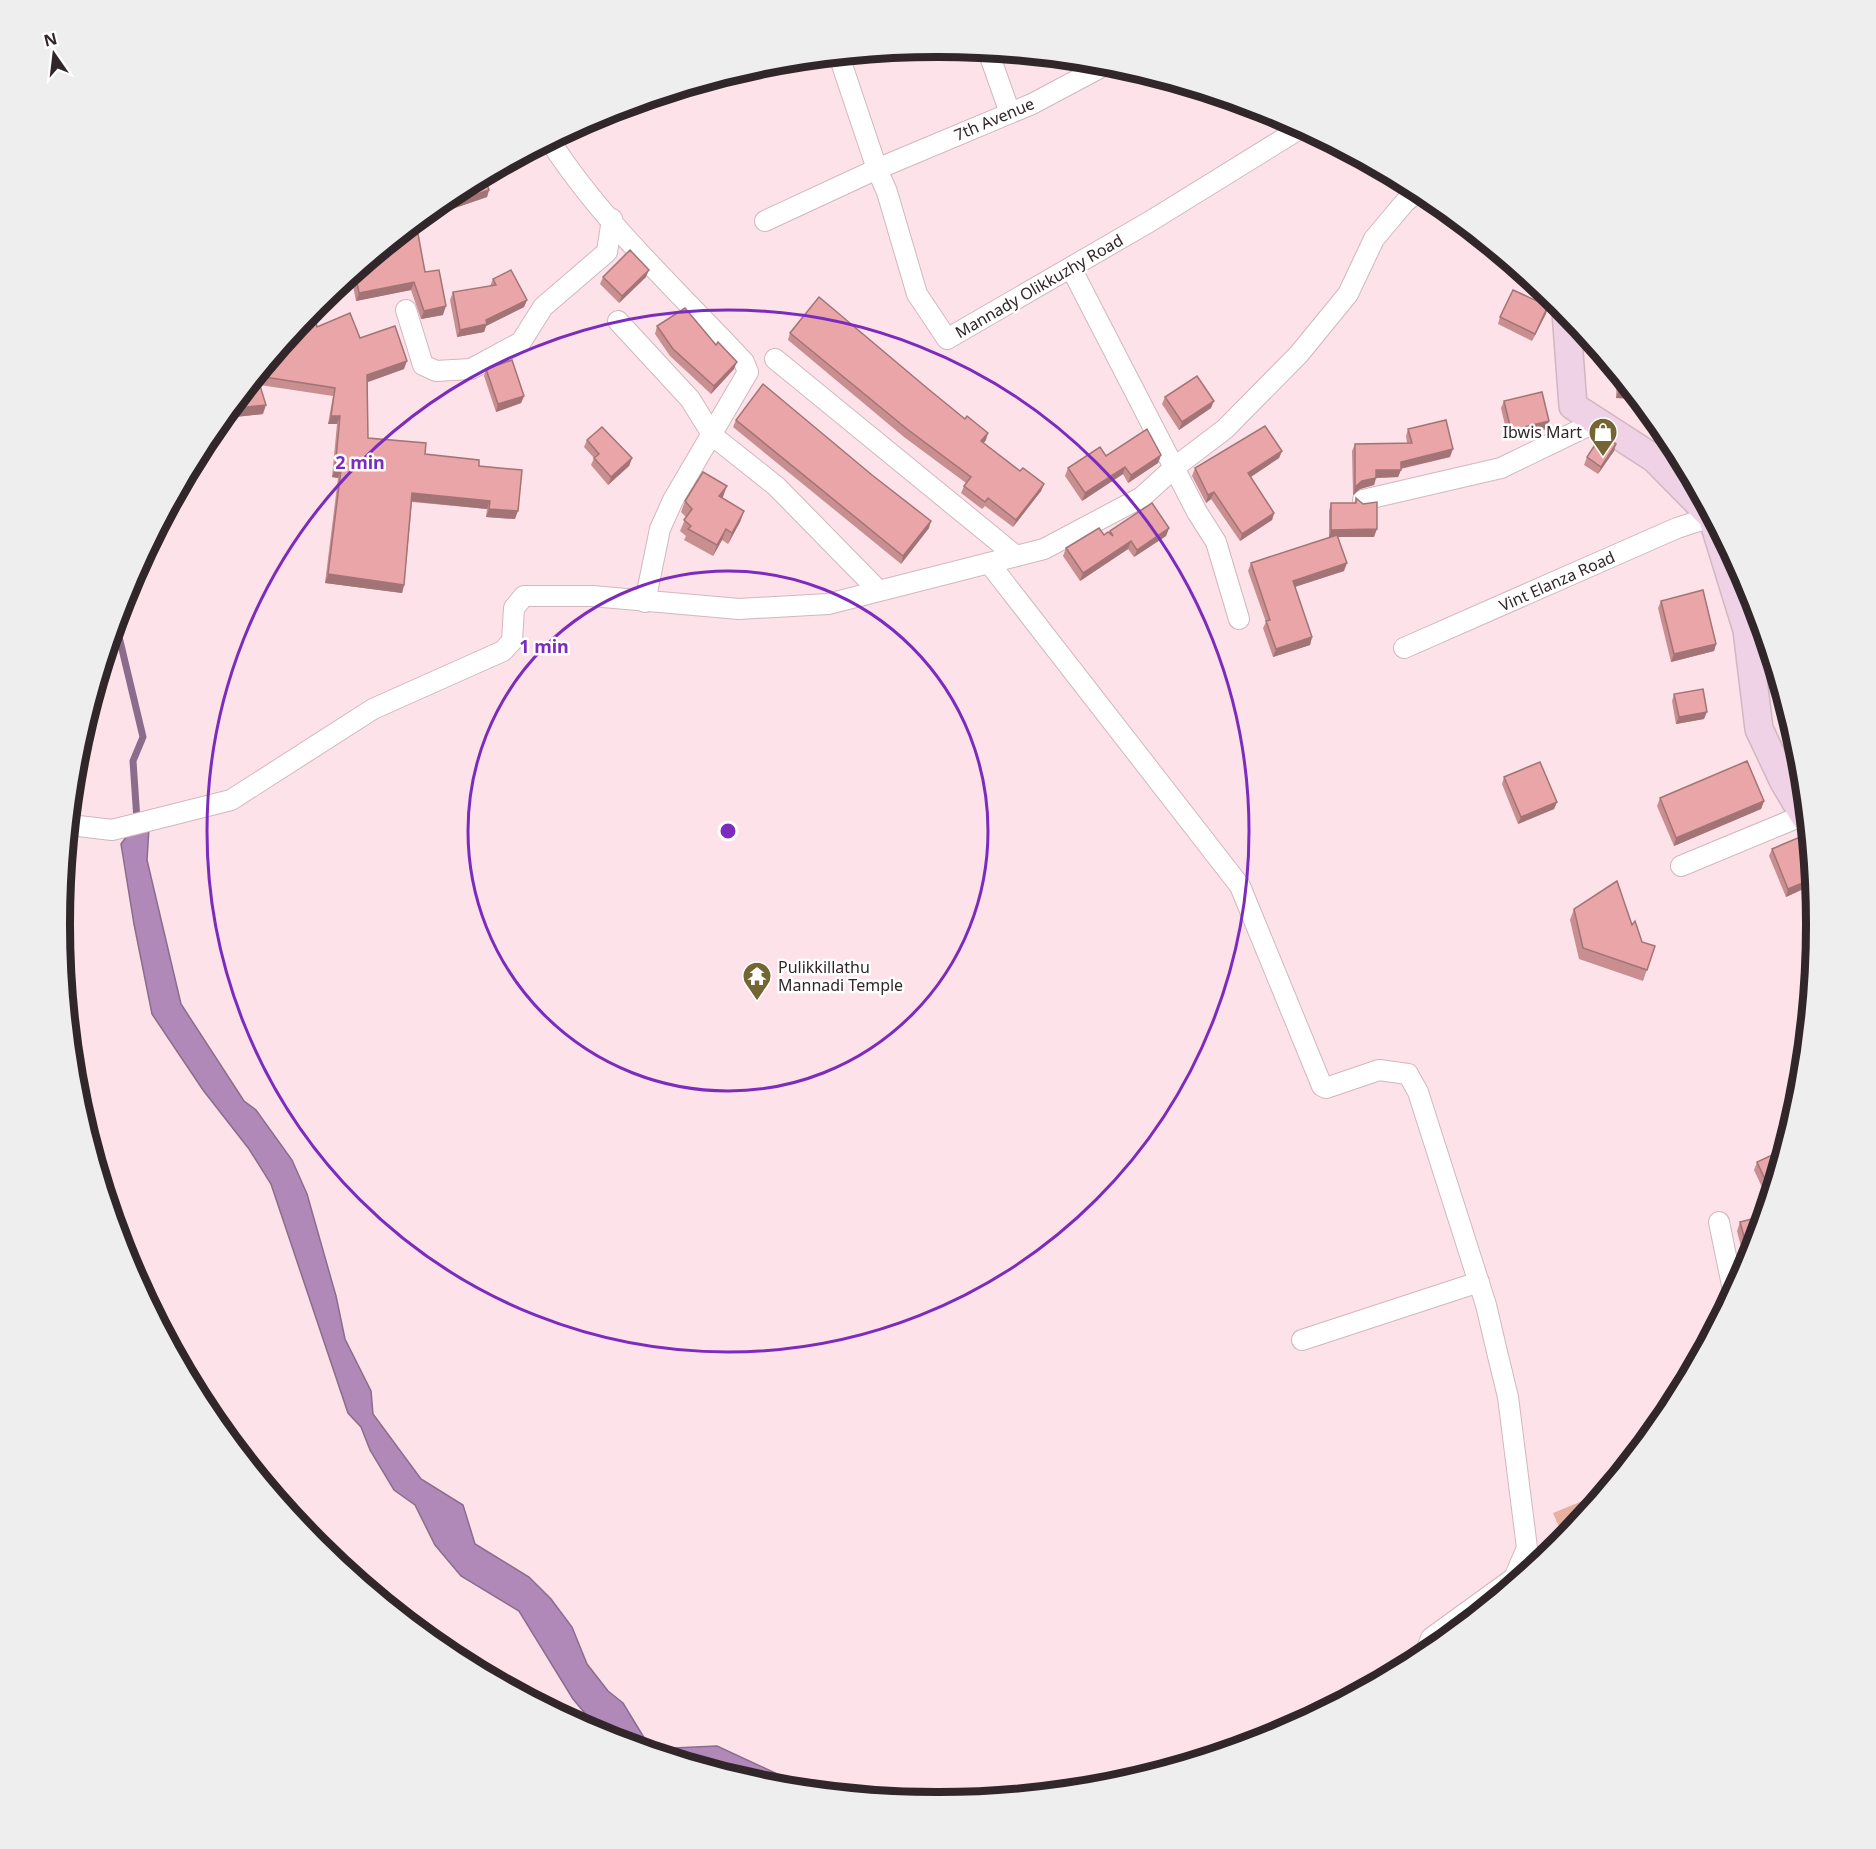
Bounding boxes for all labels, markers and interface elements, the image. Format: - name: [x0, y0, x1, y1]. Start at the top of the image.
- north arrow: [24, 24, 84, 84]
- text: N: [41, 27, 59, 52]
- street label: 7th Avenue: [951, 92, 1037, 146]
- street label: Mannady Olikkuzhy Road: [951, 229, 1127, 343]
- shop icon: Ibwis Mart: [1587, 416, 1619, 458]
- place label: Ibwis Mart: [1503, 421, 1582, 443]
- text: 2 min: [335, 450, 385, 474]
- street label: Vint Elanza Road: [1496, 546, 1618, 616]
- text: 1 min: [519, 634, 569, 658]
- centre of rings: [718, 821, 738, 841]
- place label: Pulikkillathu Mannadi Temple: [778, 956, 903, 996]
- temple icon: Pulikkillathu Mannadi Temple: [741, 960, 773, 1002]

